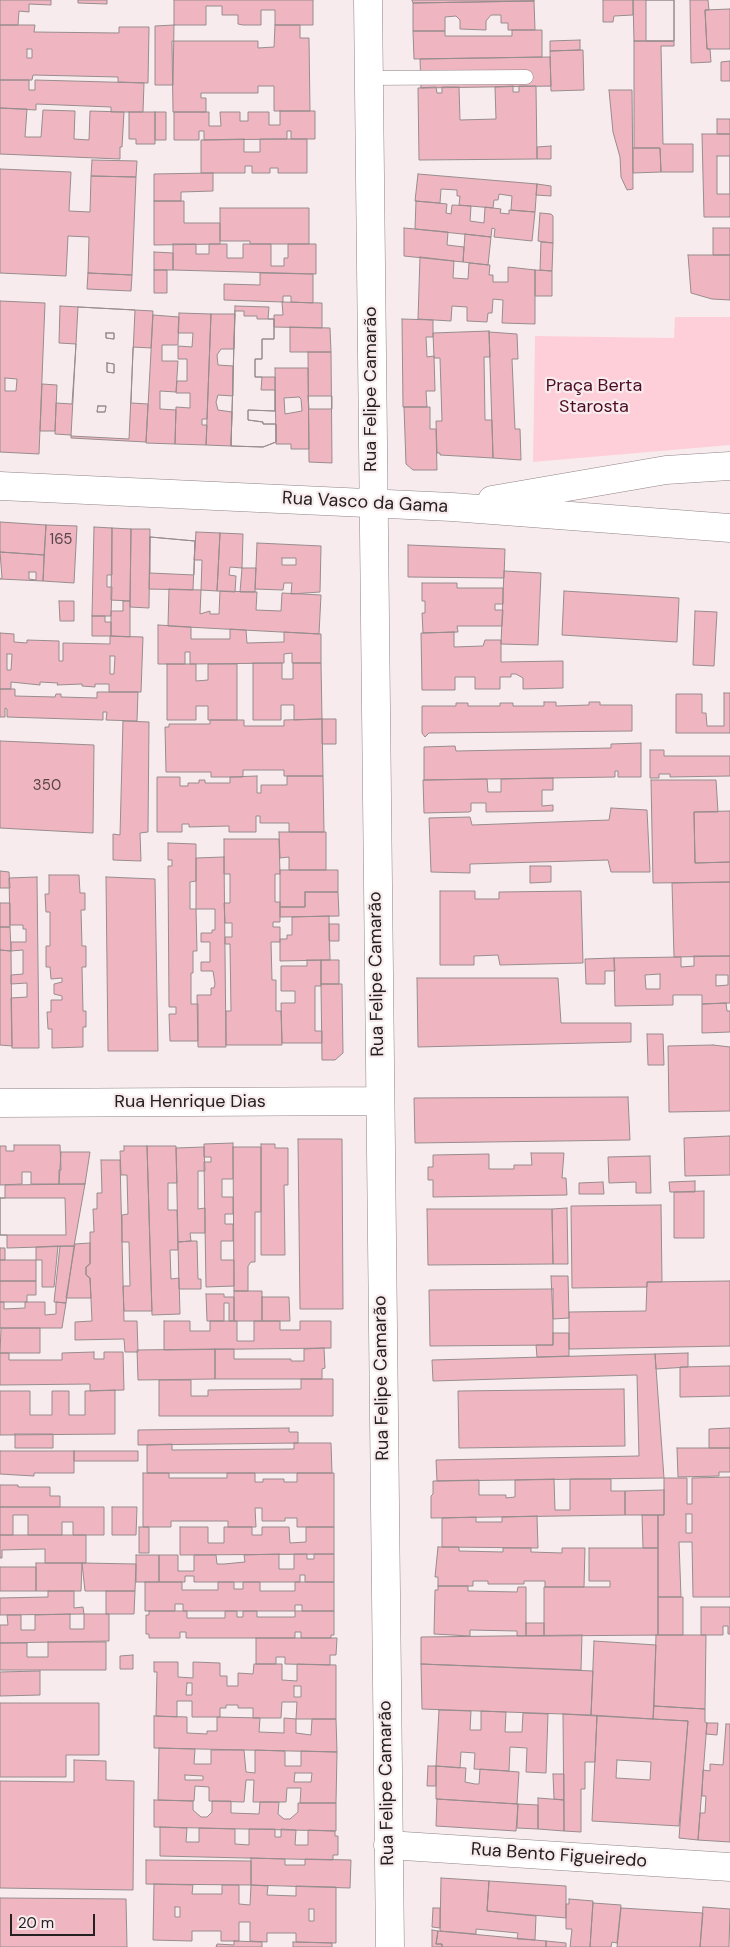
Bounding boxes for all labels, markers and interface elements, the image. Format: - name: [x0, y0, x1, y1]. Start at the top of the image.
- street label: Rua Felipe Camarão: [360, 306, 382, 472]
- park label: Praça Berta Starosta: [546, 375, 642, 418]
- street label: Rua Vasco da Gama: [281, 488, 449, 518]
- house number: 165: [50, 531, 72, 549]
- house number: 350: [33, 777, 61, 795]
- street label: Rua Felipe Camarão: [365, 891, 389, 1057]
- street label: Rua Henrique Dias: [114, 1091, 266, 1113]
- street label: Rua Felipe Camarão: [370, 1295, 394, 1461]
- street label: Rua Felipe Camarão: [375, 1700, 399, 1866]
- street label: Rua Bento Figueiredo: [470, 1839, 648, 1873]
- scale bar: [12, 1904, 98, 1936]
- text: 20 m: [18, 1913, 54, 1933]

